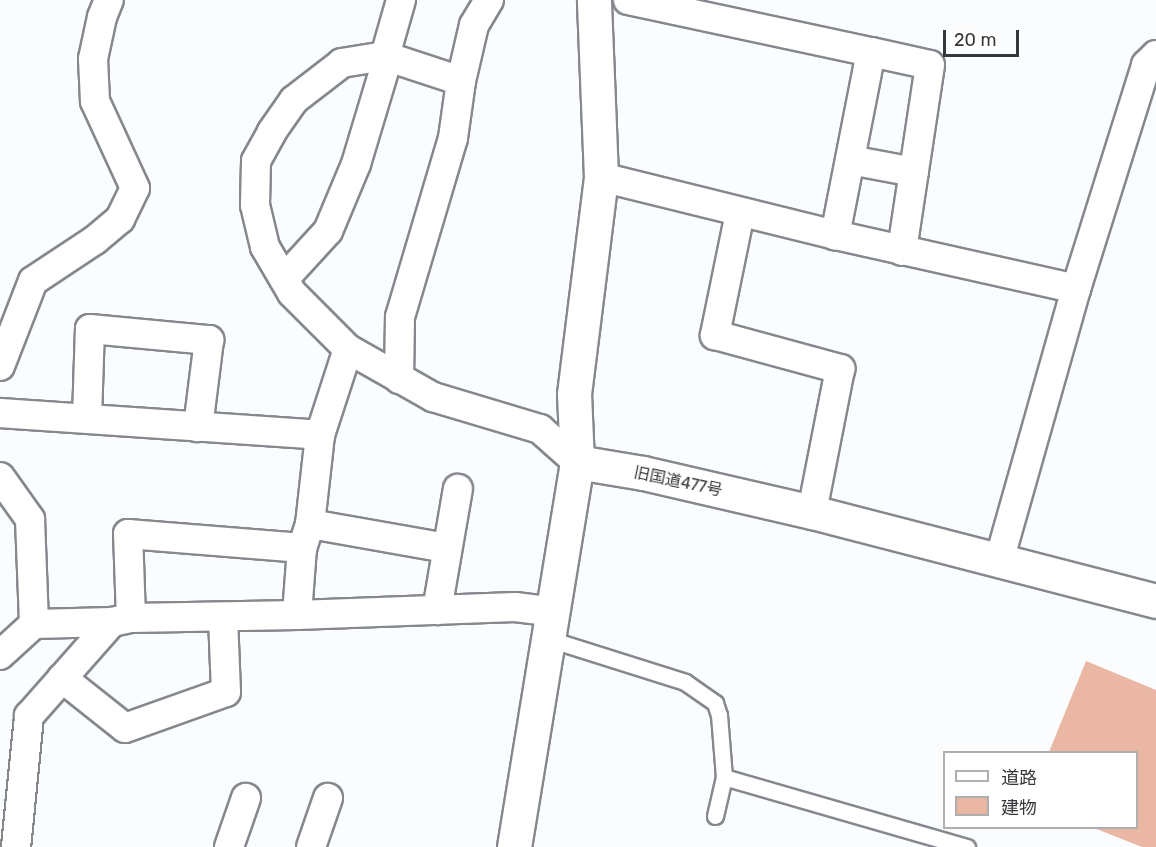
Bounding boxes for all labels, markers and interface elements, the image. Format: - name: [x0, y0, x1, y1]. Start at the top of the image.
- scale bar: [946, 18, 1022, 56]
- text: 20 m: [954, 29, 996, 51]
- street label: 旧国道477号: [632, 463, 724, 501]
- legend: [943, 751, 1138, 829]
- text: 道路: [1001, 767, 1037, 789]
- text: 建物: [1001, 797, 1037, 819]

